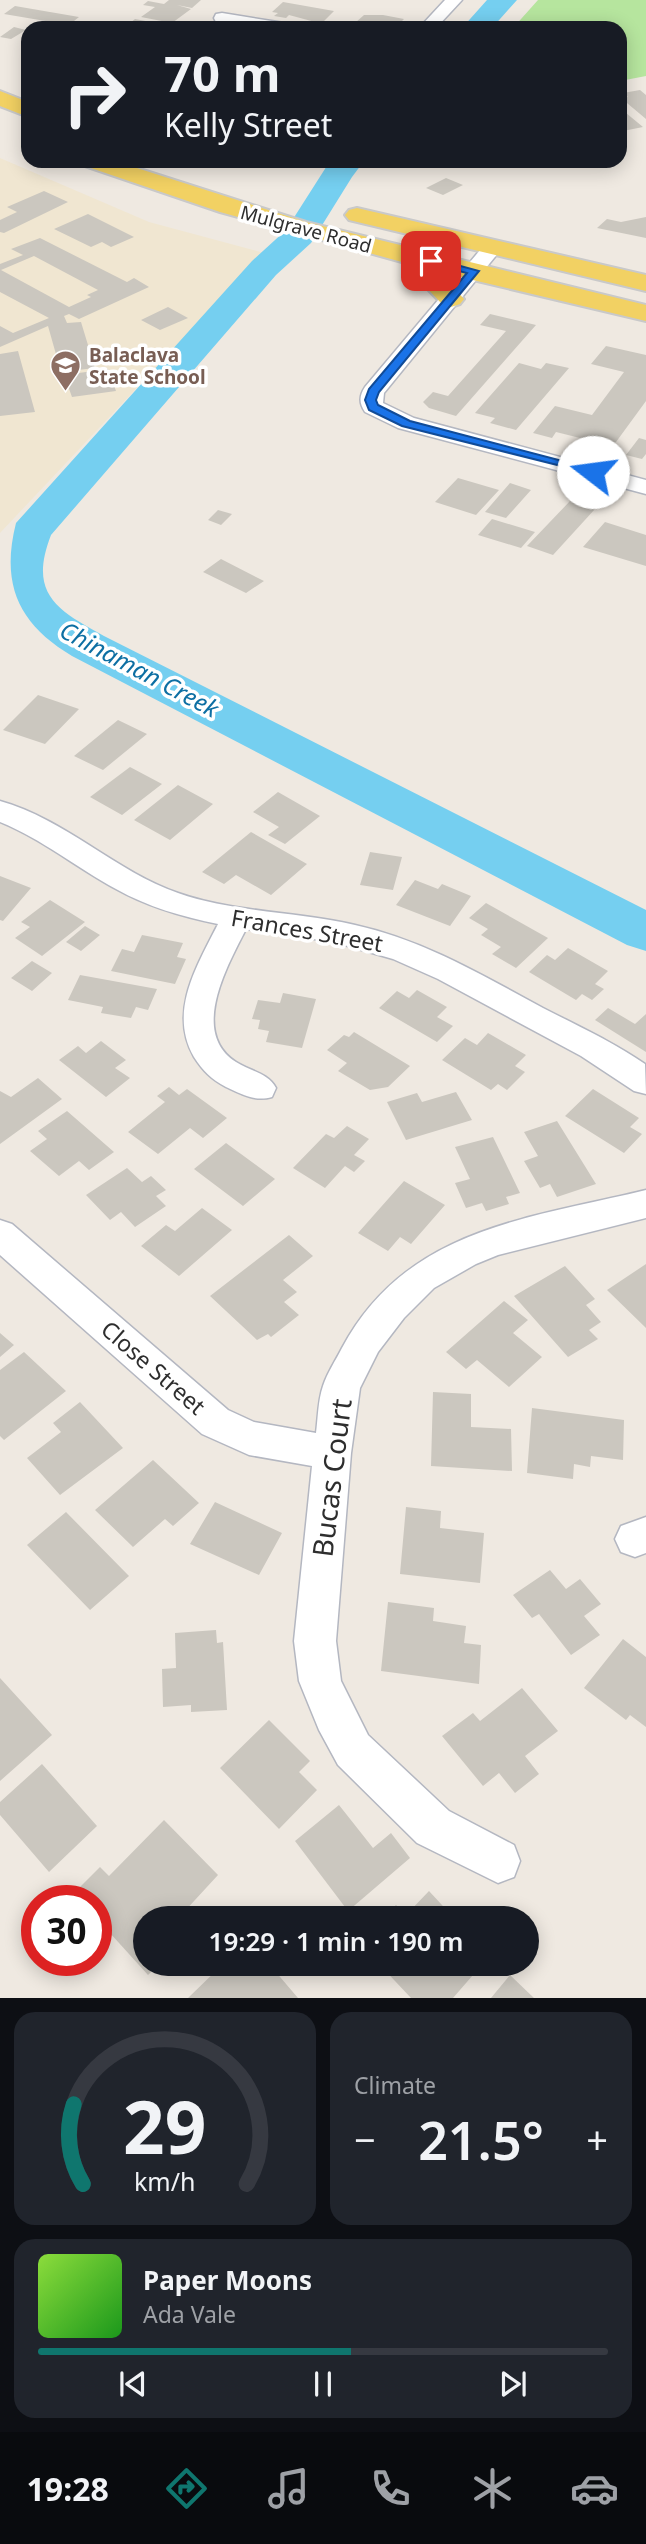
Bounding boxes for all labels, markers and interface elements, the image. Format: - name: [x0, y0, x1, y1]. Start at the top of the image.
- text: 70 m: [164, 40, 281, 106]
- icon: right: [49, 49, 140, 140]
- text: Kelly Street: [164, 103, 332, 146]
- street label: Mulgrave Road: [238, 199, 374, 259]
- pin: [401, 231, 461, 291]
- icon: arrive: [412, 242, 450, 280]
- place label: Balaclava State School: [89, 342, 206, 390]
- school or university icon: Balaclava State School: [49, 349, 83, 393]
- position arrow: [556, 435, 630, 509]
- water label: Chinaman Creek: [54, 613, 226, 725]
- street label: Frances Street: [229, 901, 385, 959]
- street label: Close Street: [95, 1313, 213, 1421]
- street label: Bucas Court: [302, 1397, 360, 1559]
- speed limit sign: 30: [21, 1885, 112, 1976]
- text: 19:29 · 1 min · 190 m: [209, 1923, 463, 1959]
- text: Climate: [354, 2069, 436, 2101]
- text: 29: [123, 2077, 207, 2176]
- text: 21.5°: [418, 2104, 544, 2175]
- text: −: [354, 2113, 376, 2165]
- text: +: [586, 2113, 608, 2165]
- text: km/h: [134, 2164, 196, 2198]
- text: Paper Moons: [143, 2262, 312, 2298]
- text: Ada Vale: [143, 2298, 236, 2330]
- icon: previous: [114, 2365, 152, 2403]
- icon: pause: [304, 2365, 342, 2403]
- icon: next: [494, 2365, 532, 2403]
- icon: directions: [162, 2464, 211, 2513]
- icon: music: [264, 2464, 313, 2513]
- icon: phone: [366, 2464, 415, 2513]
- icon: climate: [468, 2464, 517, 2513]
- icon: car: [570, 2464, 619, 2513]
- text: 19:28: [27, 2467, 109, 2510]

